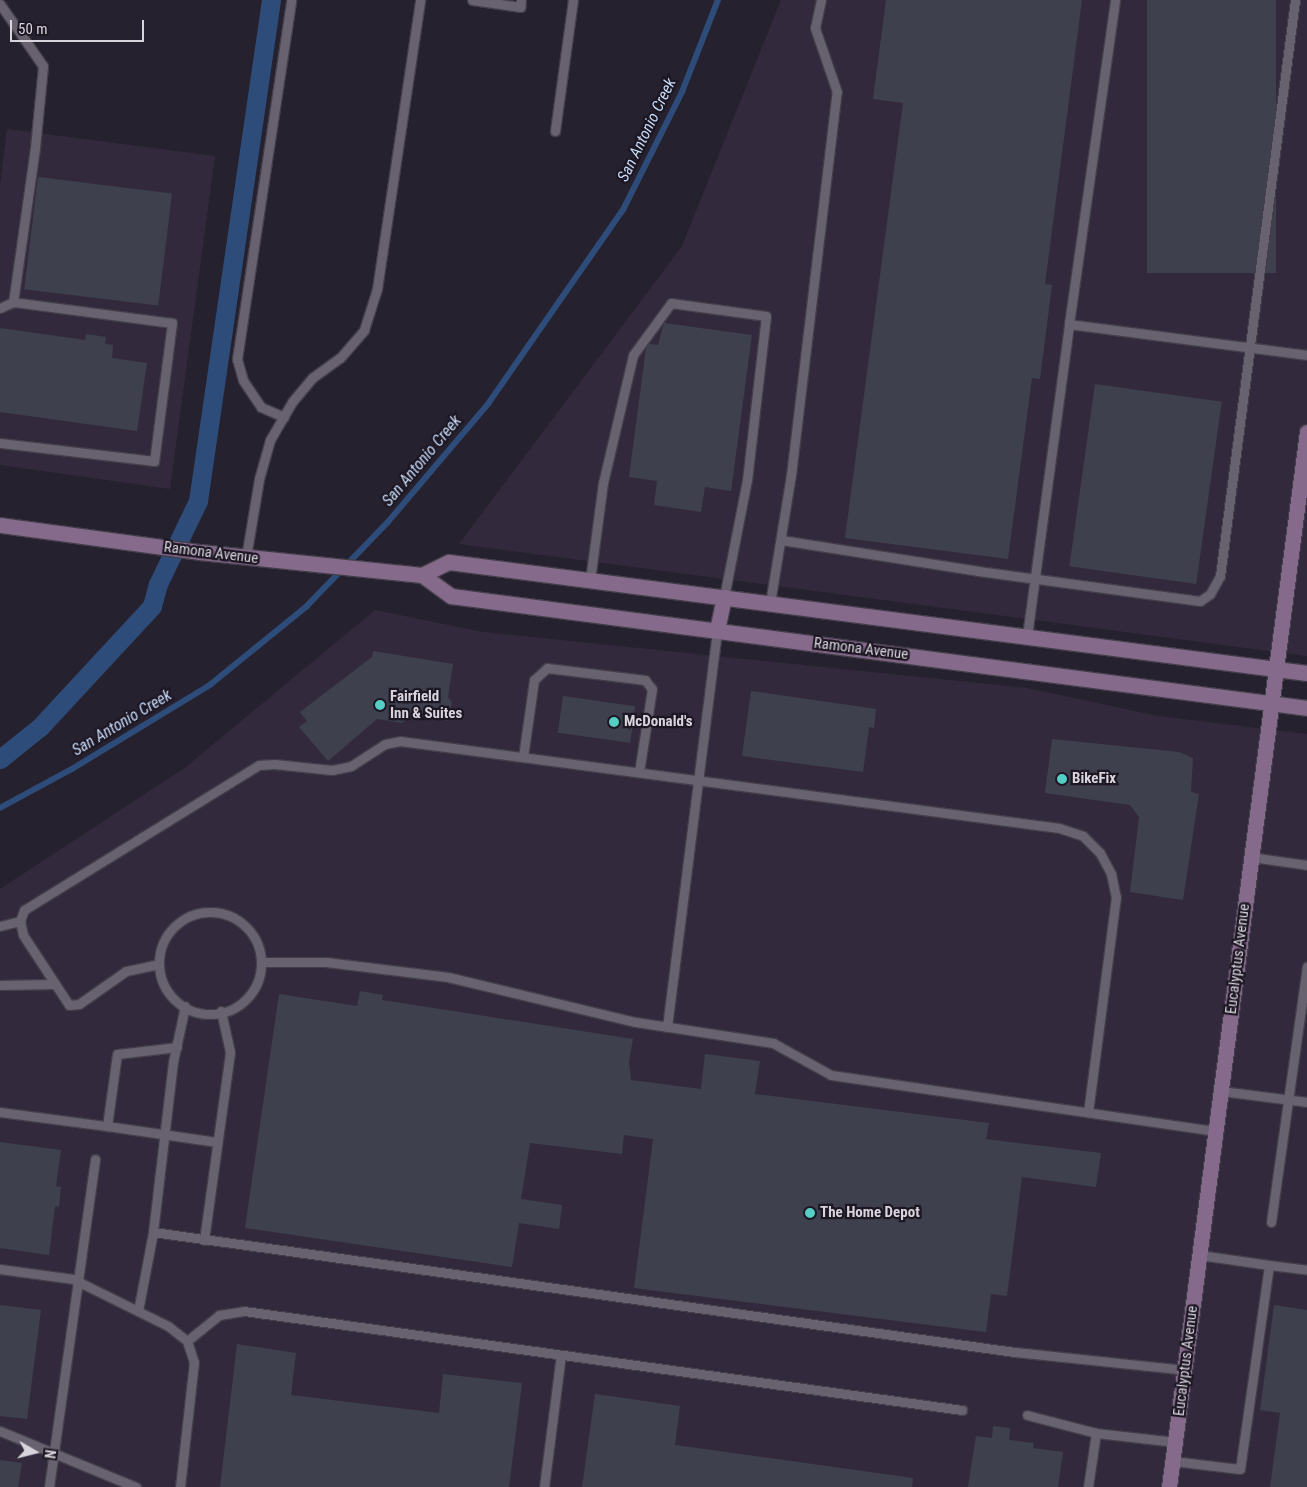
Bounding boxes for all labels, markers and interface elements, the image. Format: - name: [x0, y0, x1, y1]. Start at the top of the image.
- scale bar: [12, 10, 146, 42]
- text: 50 m: [18, 20, 48, 38]
- water label: San Antonio Creek: [614, 75, 680, 185]
- water label: San Antonio Creek: [378, 412, 466, 510]
- street label: Ramona Avenue: [163, 538, 259, 568]
- street label: Ramona Avenue: [813, 634, 909, 664]
- water label: San Antonio Creek: [69, 686, 175, 760]
- place label: Fairfield Inn & Suites: [390, 687, 462, 722]
- marker: Fairfield Inn & Suites: [374, 699, 386, 711]
- place label: McDonald's: [624, 713, 692, 731]
- marker: McDonald's: [608, 716, 620, 728]
- place label: BikeFix: [1072, 770, 1116, 788]
- marker: BikeFix: [1056, 773, 1068, 785]
- street label: Eucalyptus Avenue: [1222, 903, 1254, 1015]
- place label: The Home Depot: [820, 1204, 920, 1222]
- marker: The Home Depot: [804, 1207, 816, 1219]
- street label: Eucalyptus Avenue: [1170, 1305, 1202, 1417]
- north arrow: [10, 1427, 60, 1477]
- text: N: [41, 1449, 58, 1459]

